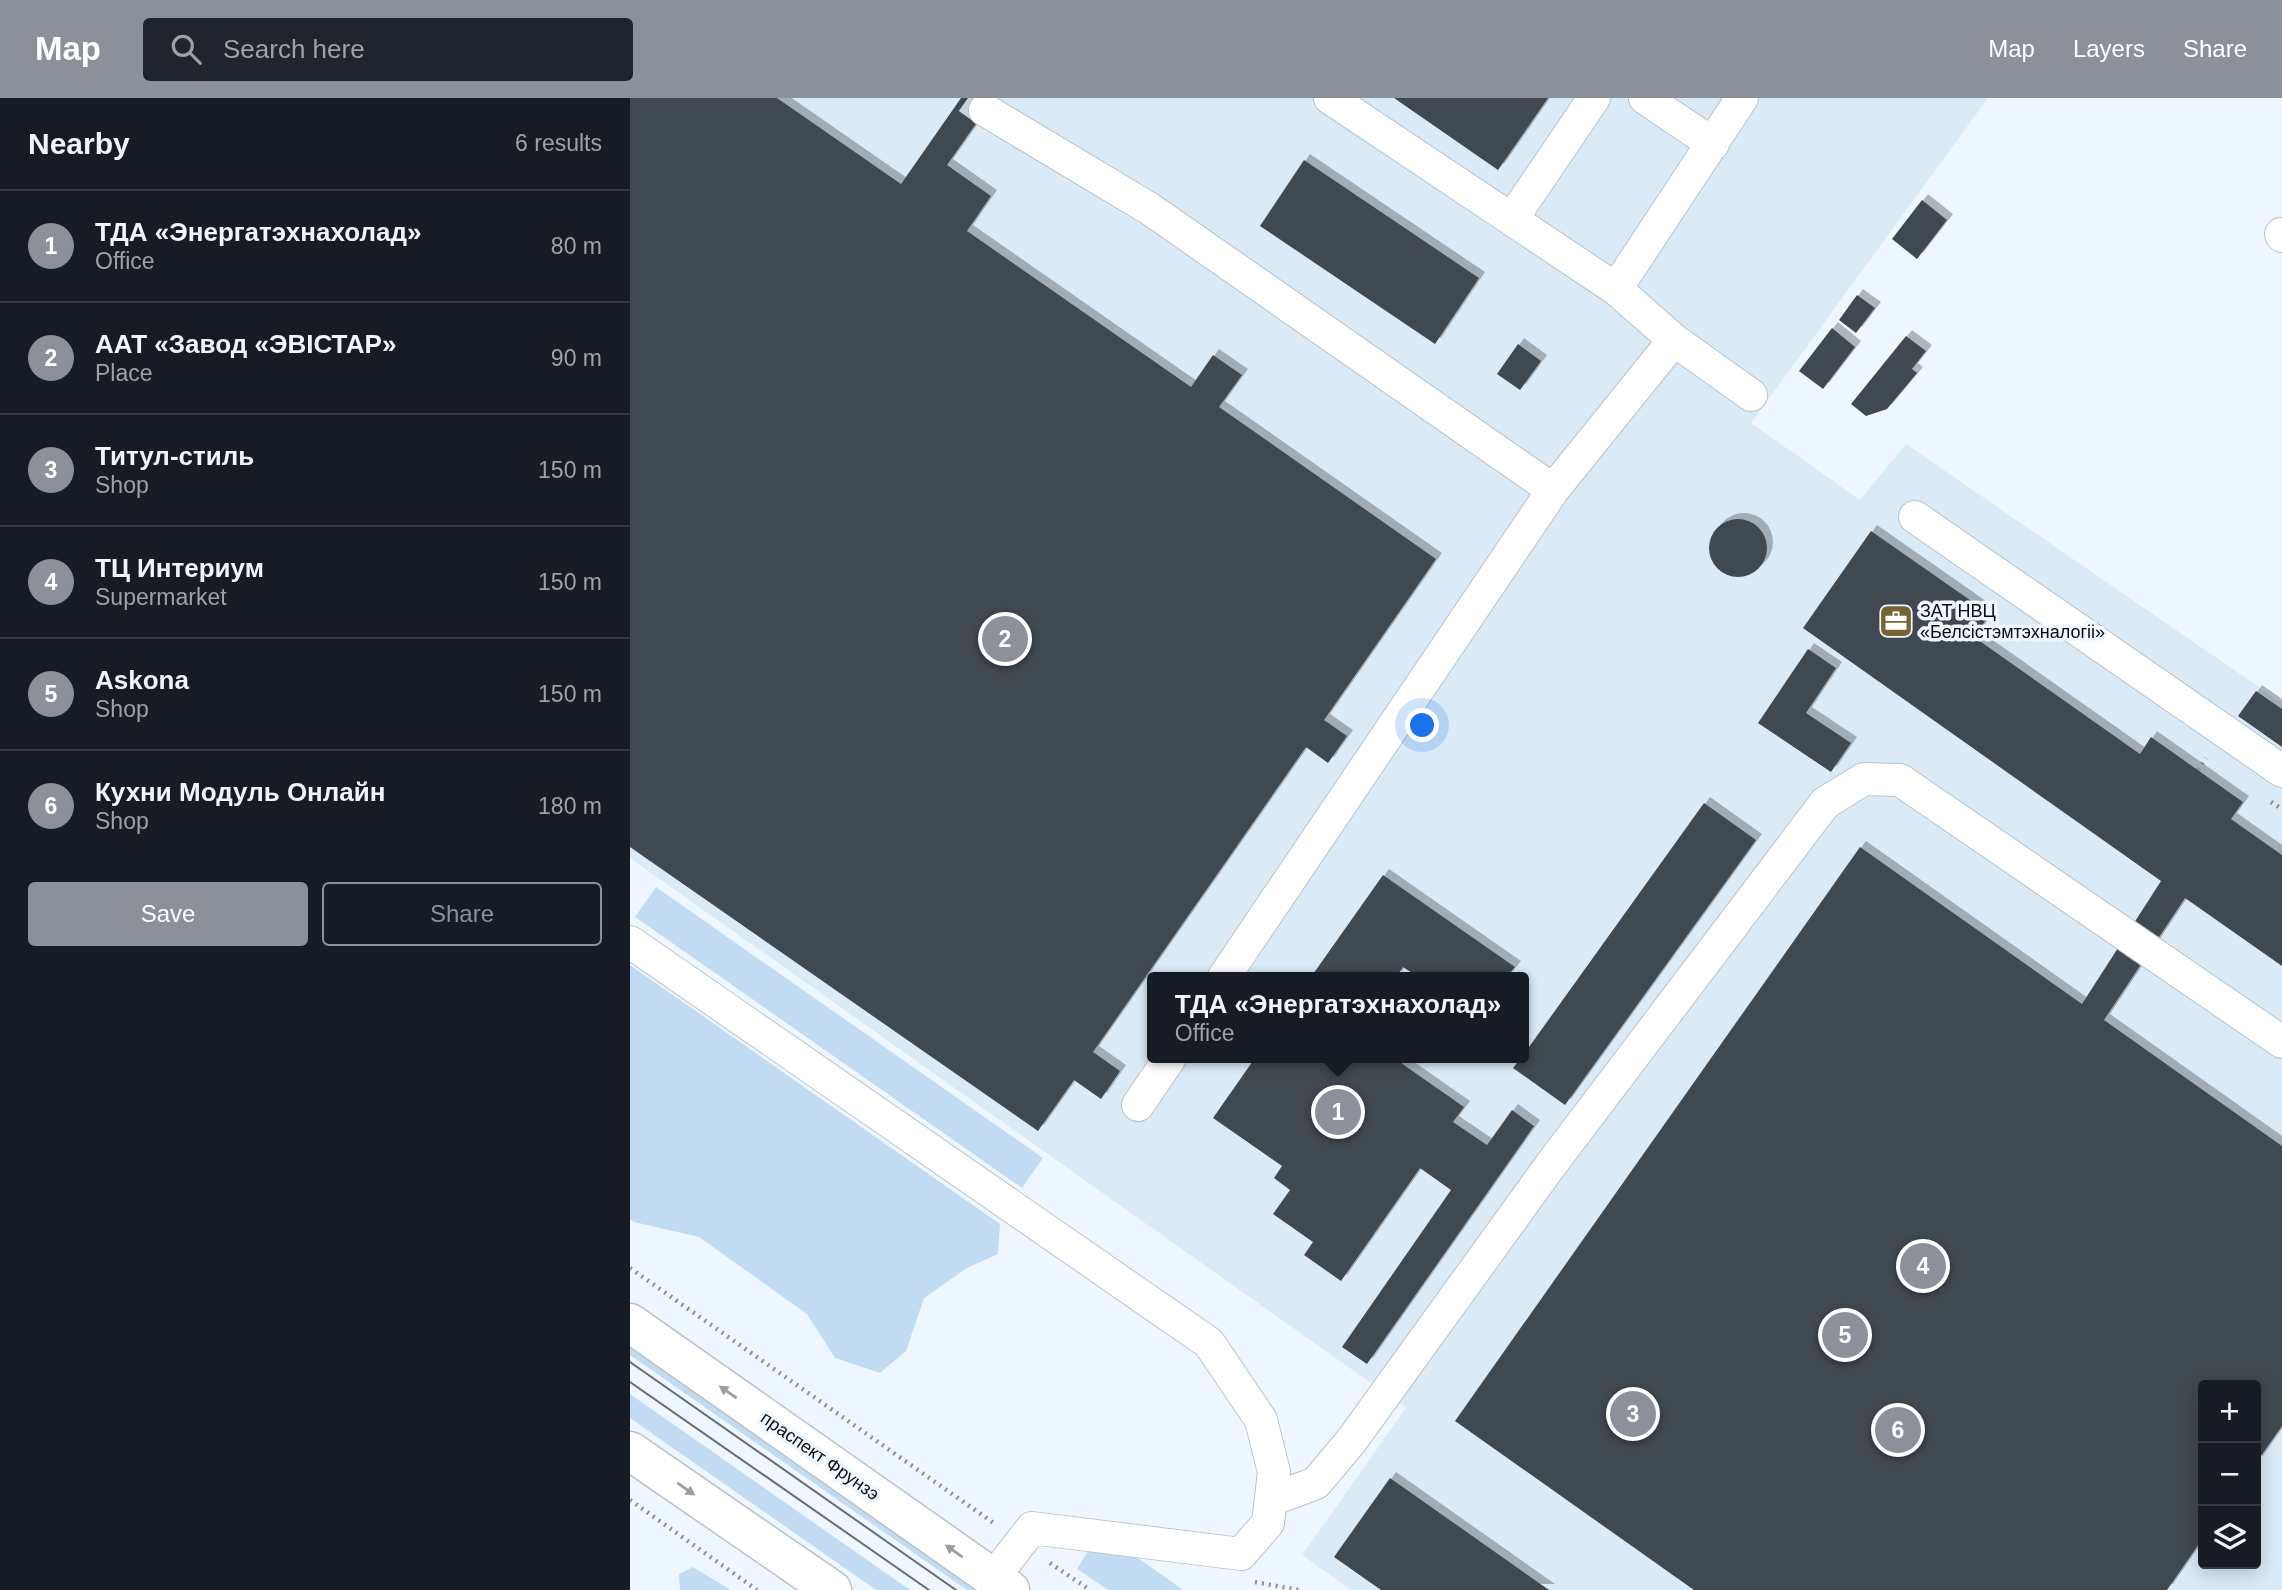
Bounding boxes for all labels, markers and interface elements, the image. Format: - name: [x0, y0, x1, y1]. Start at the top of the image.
- search box: [143, 18, 633, 81]
- text: Map: [35, 30, 101, 67]
- icon: search: [167, 30, 205, 68]
- text: Search here: [223, 34, 365, 64]
- text: Map: [1988, 35, 2035, 62]
- text: Layers: [2073, 35, 2145, 62]
- text: Share: [2183, 35, 2247, 62]
- text: Nearby: [28, 127, 130, 160]
- text: 6 results: [515, 130, 602, 156]
- text: ТДА «Энергатэхнахолад»: [95, 217, 421, 247]
- text: 1: [45, 233, 57, 259]
- text: 80 m: [551, 233, 602, 259]
- text: Office: [95, 248, 155, 274]
- text: ААТ «Завод «ЭВІСТАР»: [95, 329, 396, 359]
- text: 2: [45, 345, 57, 371]
- text: 90 m: [551, 345, 602, 371]
- text: Place: [95, 360, 153, 386]
- text: Титул-cтиль: [95, 441, 254, 471]
- text: 3: [45, 457, 57, 483]
- text: 150 m: [538, 457, 602, 483]
- text: Shop: [95, 472, 149, 498]
- text: ТЦ Интериум: [95, 553, 264, 583]
- text: 4: [45, 569, 57, 595]
- text: 150 m: [538, 569, 602, 595]
- text: Supermarket: [95, 584, 227, 610]
- place label: ЗАТ НВЦ «Белсістэмтэхналогіі»: [1920, 601, 2105, 642]
- office icon: ЗАТ НВЦ «Белсістэмтэхналогіі»: [1877, 602, 1915, 640]
- pin: 2: [982, 613, 1028, 665]
- text: Askona: [95, 665, 189, 695]
- text: 5: [45, 681, 57, 707]
- text: 150 m: [538, 681, 602, 707]
- text: Shop: [95, 696, 149, 722]
- your location: [1405, 708, 1439, 742]
- text: Кухни Модуль Онлайн: [95, 777, 385, 807]
- text: 6: [45, 793, 57, 819]
- text: 180 m: [538, 793, 602, 819]
- text: Shop: [95, 808, 149, 834]
- button: Save: [28, 882, 308, 946]
- button: Share: [322, 882, 602, 946]
- popup: [1147, 972, 1529, 1063]
- text: ТДА «Энергатэхнахолад»: [1175, 989, 1501, 1019]
- text: Office: [1175, 1020, 1234, 1046]
- pin: 1: [1315, 1086, 1361, 1138]
- pin: 4: [1900, 1240, 1946, 1292]
- pin: 5: [1822, 1309, 1868, 1361]
- map controls: [2198, 1380, 2261, 1569]
- button: +: [2198, 1380, 2261, 1443]
- one-way arrow: [719, 1385, 737, 1399]
- pin: 3: [1610, 1388, 1656, 1440]
- pin: 6: [1875, 1404, 1921, 1456]
- street label: праспект Фрунзэ: [757, 1408, 883, 1504]
- button: −: [2198, 1443, 2261, 1506]
- one-way arrow: [677, 1482, 695, 1496]
- button: layers: [2198, 1506, 2261, 1569]
- one-way arrow: [945, 1544, 963, 1558]

